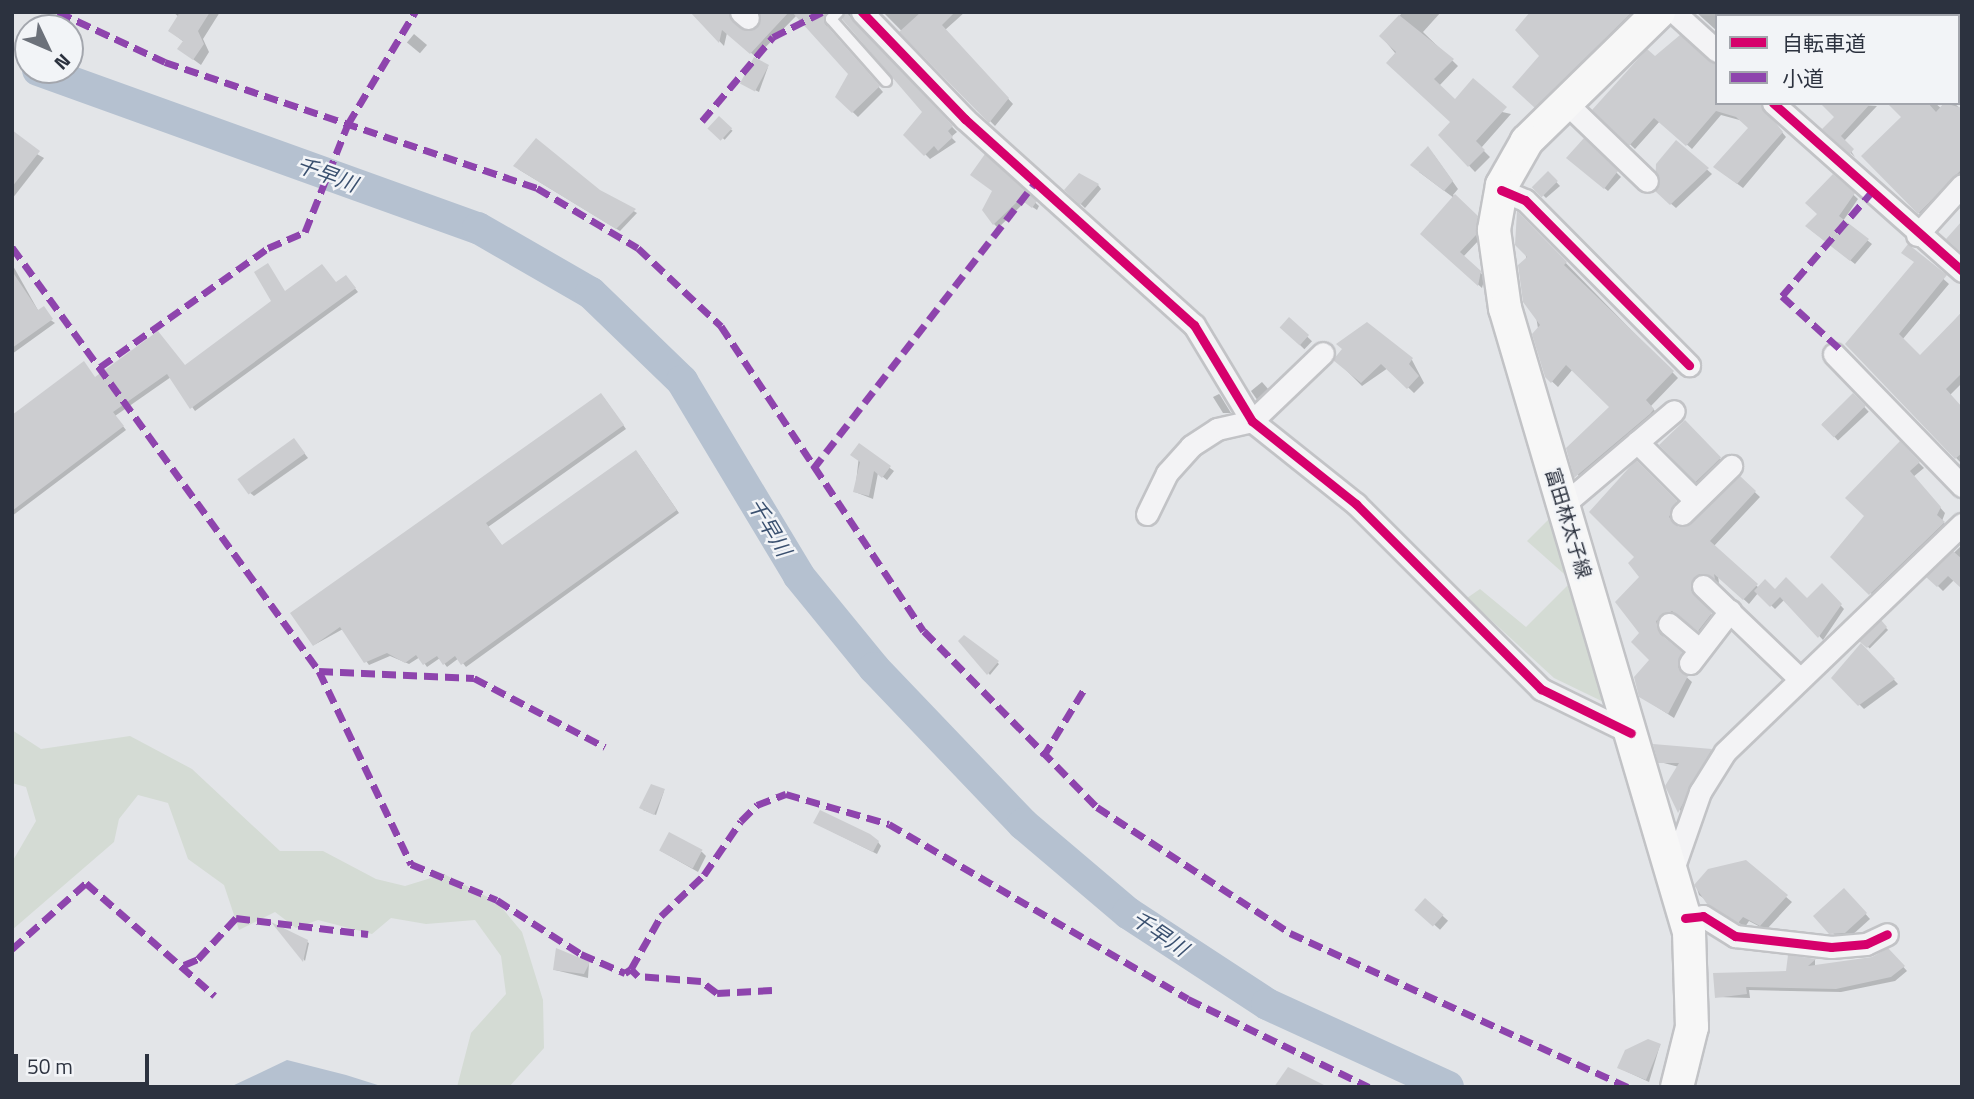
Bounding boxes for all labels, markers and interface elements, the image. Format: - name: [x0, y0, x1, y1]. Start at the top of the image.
- north arrow: [14, 14, 84, 84]
- legend: [1715, 14, 1960, 105]
- text: 自転車道: [1782, 27, 1866, 59]
- text: N: [48, 48, 78, 77]
- text: 小道: [1782, 62, 1824, 94]
- water label: 千早川: [293, 151, 361, 197]
- street label: 富田林太子線: [1541, 465, 1597, 581]
- water label: 千早川: [743, 494, 797, 560]
- water label: 千早川: [1127, 905, 1193, 961]
- scale bar: [18, 1040, 152, 1084]
- text: 50 m: [27, 1050, 73, 1082]

